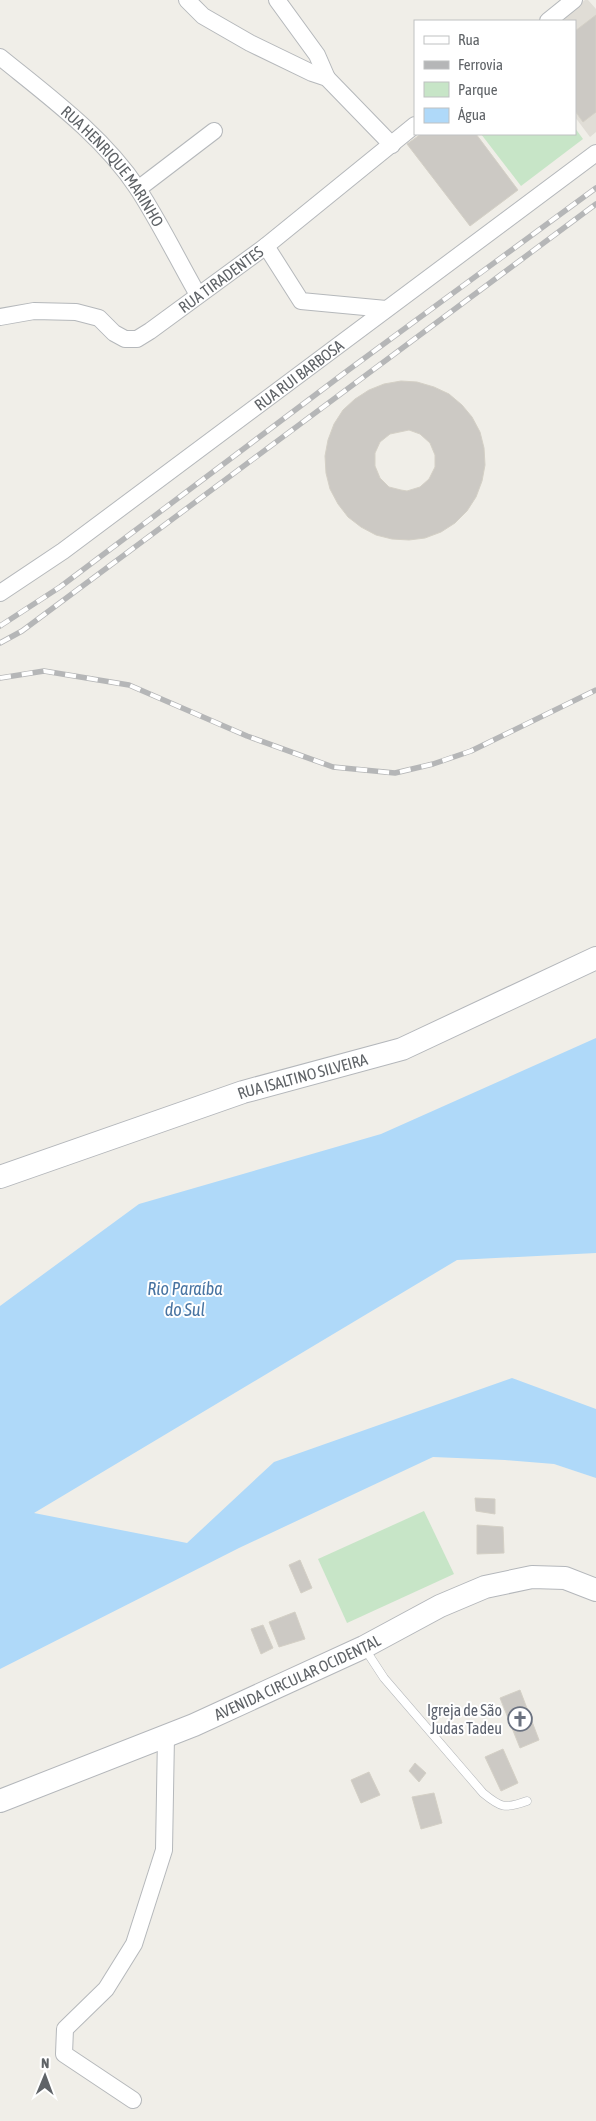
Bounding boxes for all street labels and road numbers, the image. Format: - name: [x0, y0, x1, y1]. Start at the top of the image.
- street label: RUA HENRIQUE MARINHO: [58, 102, 167, 230]
- street label: RUA TIRADENTES: [175, 242, 267, 316]
- street label: RUA RUI BARBOSA: [251, 336, 347, 414]
- street label: RUA ISALTINO SILVEIRA: [235, 1050, 370, 1102]
- street label: AVENIDA CIRCULAR OCIDENTAL: [211, 1631, 384, 1724]

